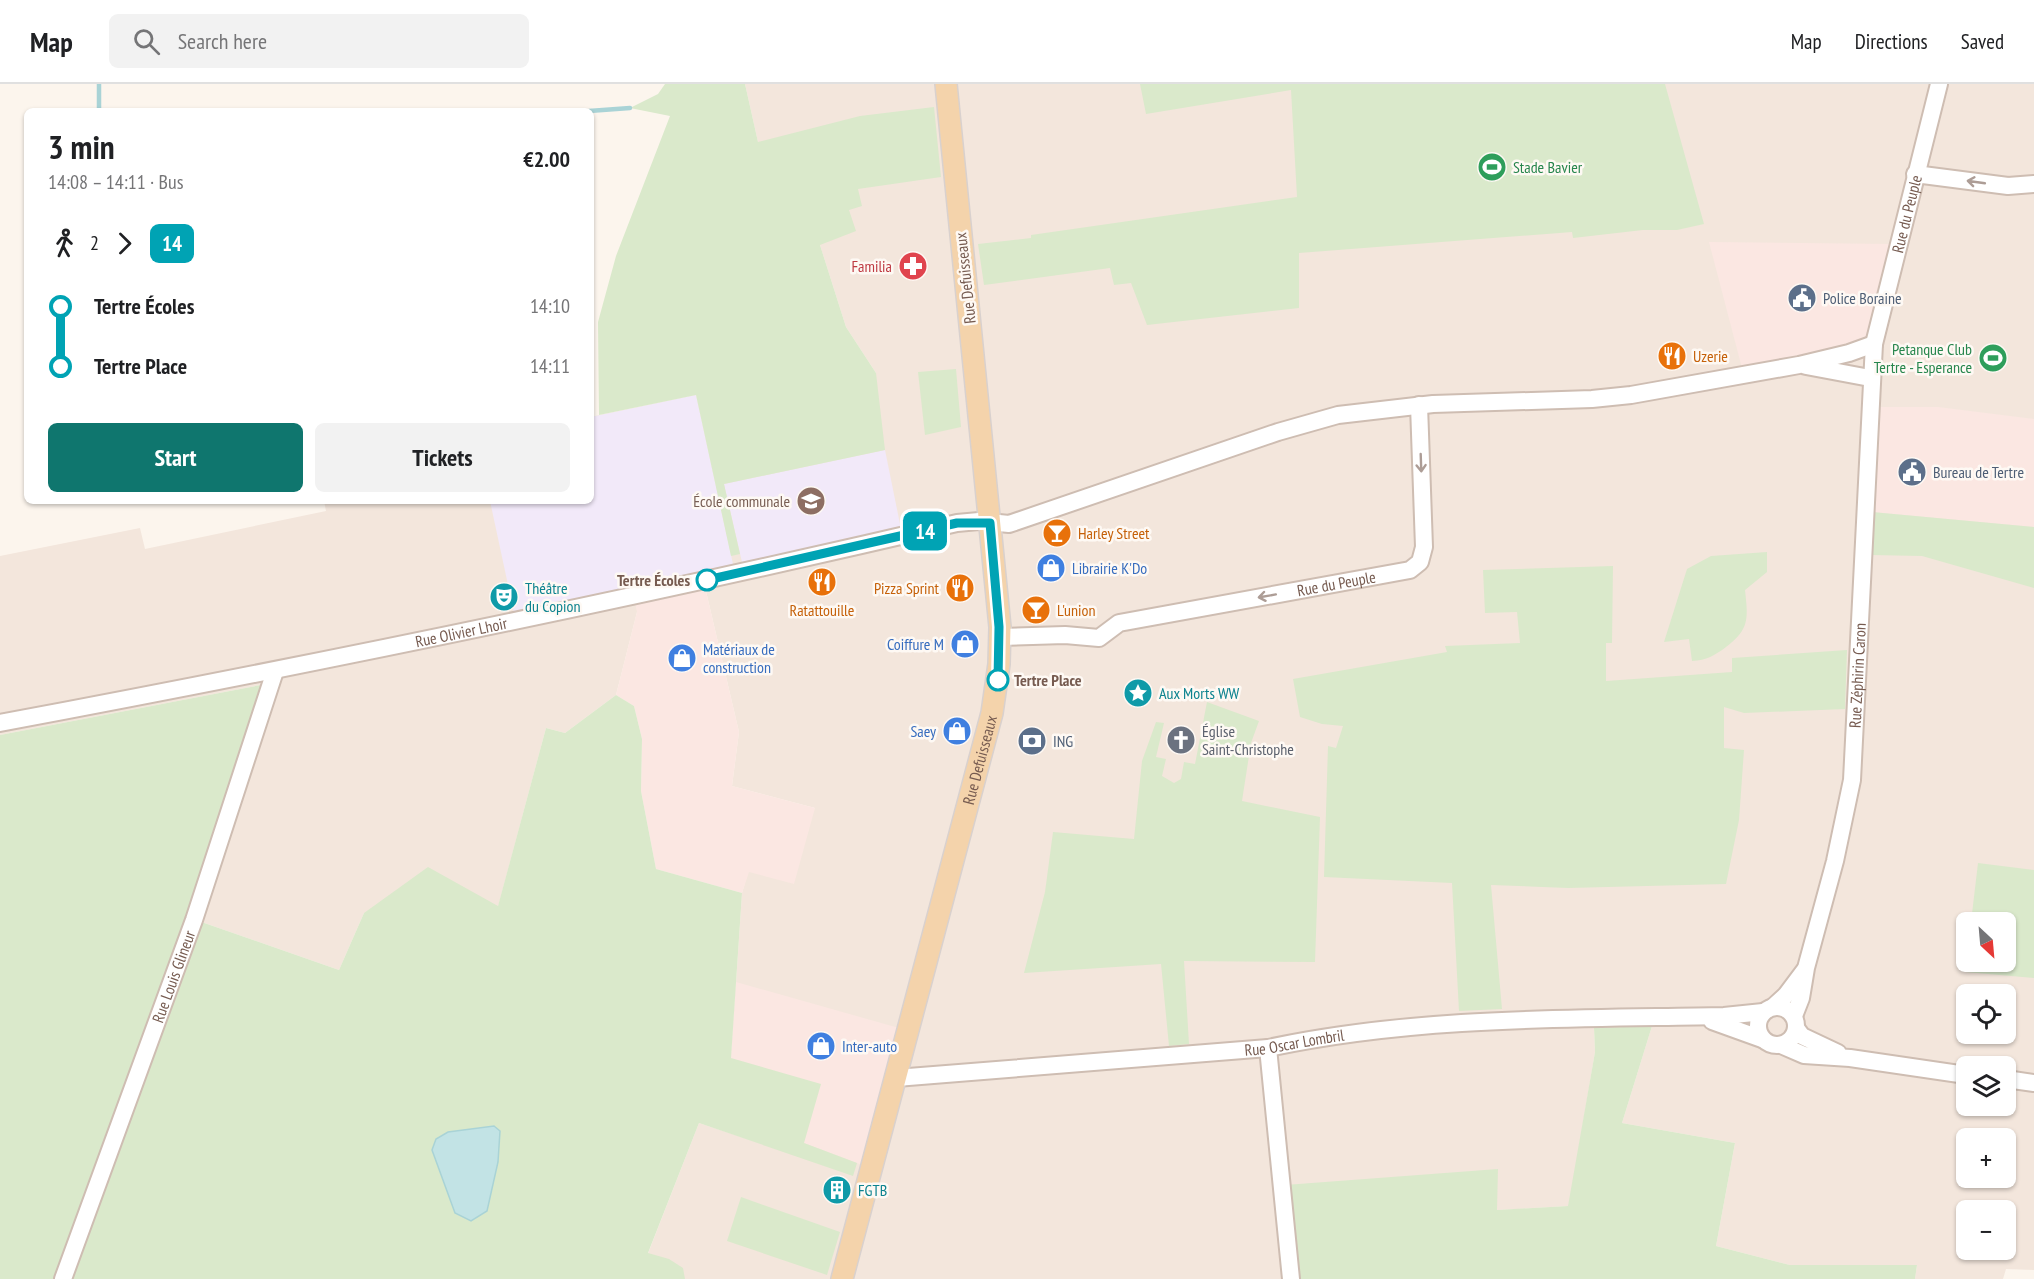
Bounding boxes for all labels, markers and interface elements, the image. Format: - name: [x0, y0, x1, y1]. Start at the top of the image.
- search box: [109, 14, 529, 68]
- text: Map: [30, 23, 73, 60]
- icon: search: [130, 25, 163, 58]
- text: Search here: [178, 27, 267, 55]
- text: Map: [1791, 28, 1822, 55]
- text: Directions: [1855, 28, 1928, 55]
- text: Saved: [1961, 28, 2004, 55]
- text: 3 min: [48, 125, 115, 168]
- text: €2.00: [523, 145, 570, 173]
- sports icon: Stade Bavier: [1476, 151, 1508, 183]
- place label: Stade Bavier: [1513, 157, 1583, 177]
- text: 14:08 – 14:11 · Bus: [48, 169, 183, 195]
- street label: Rue du Peuple: [1887, 173, 1926, 255]
- one-way arrow: [1967, 176, 1986, 187]
- icon: walk: [48, 227, 81, 260]
- icon: forward: [108, 227, 141, 260]
- text: 2: [90, 230, 99, 256]
- text: 14: [162, 230, 182, 257]
- street label: Rue Defuisseaux: [950, 231, 980, 325]
- pharmacy icon: Familia: [897, 250, 929, 282]
- place label: Familia: [852, 256, 892, 276]
- public building icon: Police Boraine: [1786, 282, 1818, 314]
- place label: Police Boraine: [1823, 288, 1902, 308]
- text: Tertre Écoles: [94, 292, 194, 320]
- text: 14:10: [530, 293, 570, 319]
- place label: Petanque Club Tertre - Esperance: [1874, 339, 1972, 377]
- restaurant icon: Uzerie: [1656, 340, 1688, 372]
- sports icon: Petanque Club Tertre - Esperance: [1977, 342, 2009, 374]
- place label: Uzerie: [1693, 346, 1728, 366]
- text: Tertre Place: [94, 352, 187, 380]
- text: 14:11: [530, 353, 570, 379]
- button: Start: [48, 423, 303, 492]
- button: Tickets: [315, 423, 570, 492]
- one-way arrow: [1415, 453, 1427, 473]
- public building icon: Bureau de Tertre: [1896, 456, 1928, 488]
- place label: Bureau de Tertre: [1933, 462, 2024, 482]
- school or university icon: École communale: [795, 485, 827, 517]
- place label: École communale: [693, 491, 790, 511]
- line badge: 14: [898, 512, 952, 550]
- bar icon: Harley Street: [1041, 517, 1073, 549]
- text: 14: [915, 518, 935, 545]
- place label: Harley Street: [1078, 523, 1150, 543]
- shop icon: Librairie K'Do: [1035, 552, 1067, 584]
- place label: Librairie K'Do: [1072, 558, 1147, 578]
- restaurant icon: Ratattouille: [806, 566, 838, 598]
- street label: Rue du Peuple: [1295, 566, 1377, 600]
- marker: Tertre Écoles: [696, 569, 718, 591]
- place label: Tertre Écoles: [617, 570, 690, 590]
- restaurant icon: Pizza Sprint: [944, 572, 976, 604]
- place label: Théâtre du Copion: [525, 578, 580, 616]
- place label: Pizza Sprint: [874, 578, 940, 598]
- theatre icon: Théâtre du Copion: [488, 581, 520, 613]
- one-way arrow: [1257, 591, 1277, 602]
- bar icon: L'union: [1020, 594, 1052, 626]
- place label: Ratattouille: [790, 600, 854, 620]
- place label: L'union: [1057, 600, 1095, 620]
- street label: Rue Olivier Lhoir: [413, 613, 509, 651]
- street label: Rue Zéphirin Caron: [1845, 623, 1870, 728]
- shop icon: Coiffure M: [949, 628, 981, 660]
- place label: Coiffure M: [887, 634, 944, 654]
- place label: Matériaux de construction: [703, 639, 775, 677]
- shop icon: Matériaux de construction: [666, 642, 698, 674]
- marker: Tertre Place: [987, 669, 1009, 691]
- place label: Tertre Place: [1014, 670, 1082, 690]
- place icon: Aux Morts WW: [1122, 677, 1154, 709]
- place label: Aux Morts WW: [1159, 683, 1240, 703]
- street label: Rue Defuisseaux: [958, 713, 1001, 807]
- shop icon: Saey: [941, 715, 973, 747]
- place label: Saey: [910, 721, 936, 741]
- place label: Église Saint-Christophe: [1202, 721, 1294, 759]
- church icon: Église Saint-Christophe: [1165, 724, 1197, 756]
- bank icon: ING: [1016, 725, 1048, 757]
- place label: ING: [1053, 731, 1073, 751]
- north arrow: [1956, 912, 2016, 972]
- map controls: [1956, 912, 2016, 1260]
- street label: Rue Louis Glineur: [147, 927, 200, 1025]
- button: locate: [1956, 984, 2016, 1044]
- street label: Rue Oscar Lombril: [1244, 1025, 1346, 1060]
- shop icon: Inter-auto: [805, 1030, 837, 1062]
- place label: Inter-auto: [842, 1036, 897, 1056]
- button: layers: [1956, 1056, 2016, 1116]
- button: +: [1956, 1128, 2016, 1188]
- building icon: FGTB: [821, 1174, 853, 1206]
- place label: FGTB: [858, 1180, 887, 1200]
- button: −: [1956, 1200, 2016, 1260]

